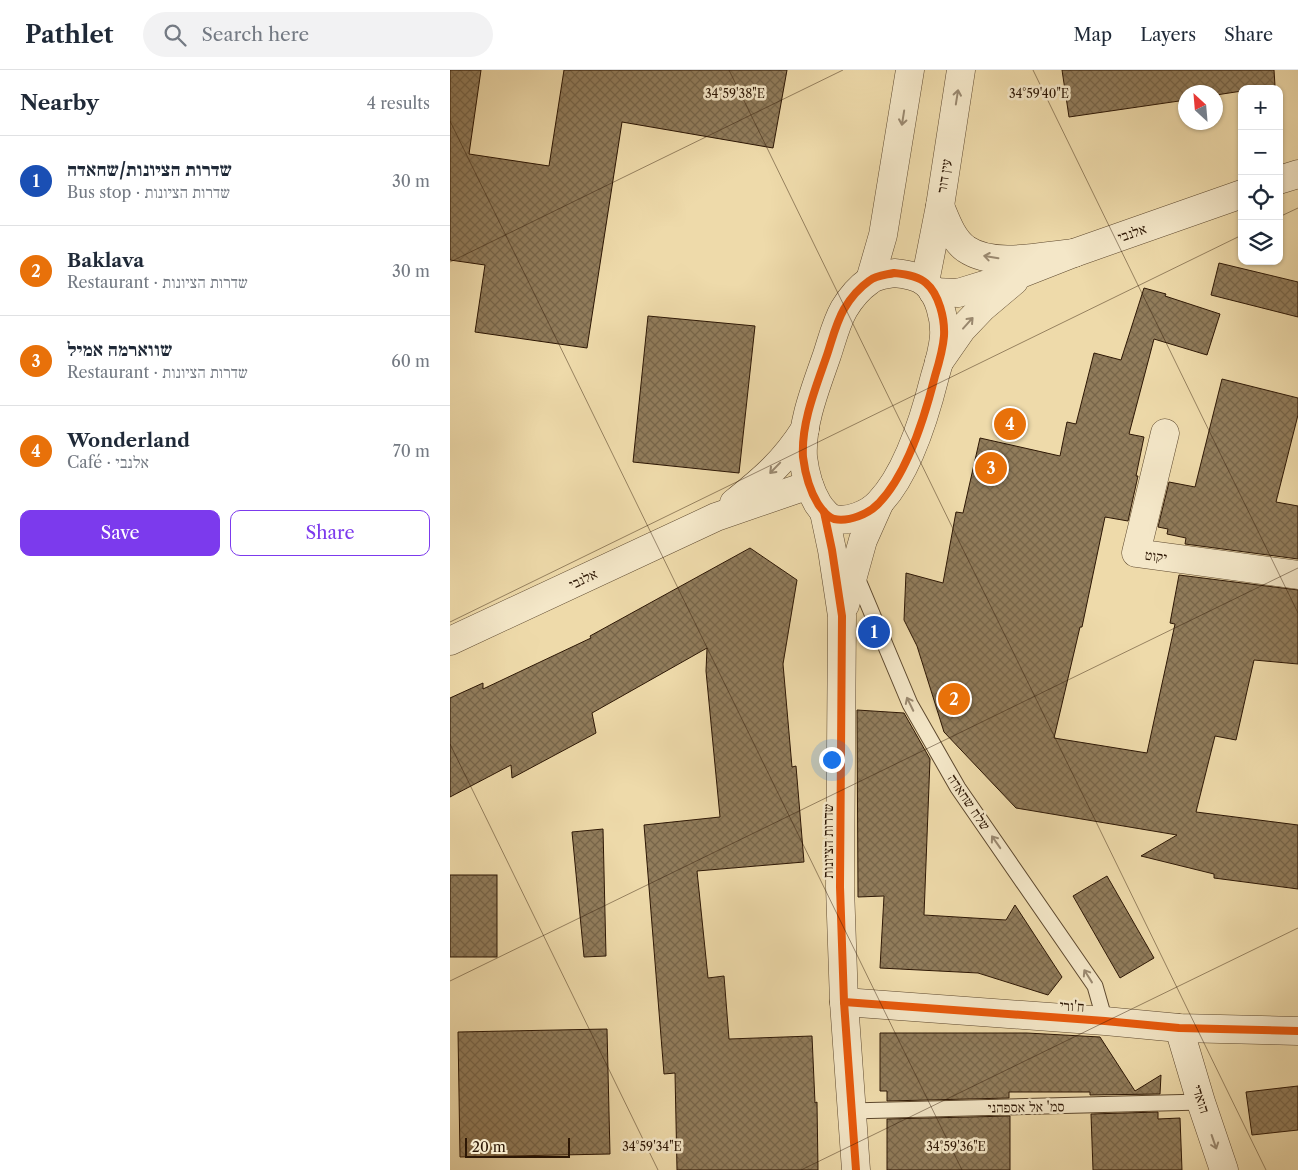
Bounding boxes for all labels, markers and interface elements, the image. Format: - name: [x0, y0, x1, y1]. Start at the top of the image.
- search box: [143, 12, 493, 57]
- text: Pathlet: [25, 20, 113, 49]
- icon: search: [161, 21, 189, 49]
- text: Search here: [201, 23, 309, 46]
- text: Map: [1074, 24, 1112, 46]
- text: Layers: [1140, 24, 1196, 46]
- text: Share: [1224, 24, 1273, 46]
- north arrow: [1178, 85, 1223, 130]
- map controls: [1238, 85, 1283, 265]
- button: +: [1238, 85, 1283, 130]
- text: 34°59'38"E: [705, 86, 765, 101]
- text: 34°59'40"E: [1009, 86, 1069, 101]
- one-way arrow: [952, 89, 962, 105]
- text: Nearby: [20, 90, 99, 115]
- text: 4 results: [367, 93, 430, 113]
- one-way arrow: [897, 110, 907, 126]
- button: −: [1238, 130, 1283, 175]
- street label: עין דור: [932, 157, 956, 194]
- text: שדרות הציונות/שחאדה: [67, 158, 232, 181]
- text: 1: [32, 171, 40, 191]
- text: 30 m: [392, 171, 430, 191]
- button: locate: [1238, 175, 1283, 220]
- text: Bus stop · שדרות הציונות: [67, 182, 230, 202]
- street label: אלנבי: [1115, 220, 1149, 246]
- button: layers: [1238, 220, 1283, 265]
- text: Baklava: [67, 249, 144, 272]
- one-way arrow: [983, 252, 999, 262]
- text: 2: [31, 261, 41, 281]
- text: 30 m: [392, 261, 430, 281]
- text: Restaurant · שדרות הציונות: [67, 272, 248, 292]
- one-way arrow: [962, 317, 974, 330]
- text: שווארמה אמיל: [67, 338, 172, 361]
- text: 3: [31, 351, 41, 371]
- text: 60 m: [391, 351, 430, 371]
- text: Restaurant · שדרות הציונות: [67, 362, 248, 382]
- pin: 4: [994, 405, 1026, 443]
- text: Wonderland: [67, 429, 190, 452]
- text: 4: [31, 441, 41, 461]
- text: 70 m: [393, 441, 430, 461]
- pin: 3: [975, 449, 1007, 487]
- text: Café · אלנבי: [67, 452, 149, 472]
- one-way arrow: [769, 461, 781, 474]
- button: Save: [20, 510, 220, 556]
- button: Share: [230, 510, 430, 556]
- street label: יקוט: [1144, 546, 1168, 566]
- street label: אלנבי: [566, 565, 600, 593]
- pin: 1: [858, 613, 890, 651]
- pin: 2: [938, 680, 970, 718]
- one-way arrow: [905, 697, 914, 712]
- your location: [819, 747, 845, 773]
- street label: שלח שחאדה: [944, 770, 995, 834]
- street label: שדרות הציונות: [819, 803, 837, 878]
- one-way arrow: [991, 835, 1001, 849]
- one-way arrow: [1083, 969, 1093, 983]
- street label: ח'ורי: [1059, 996, 1085, 1016]
- street label: הואדי: [1188, 1083, 1214, 1115]
- street label: סמ' אל אספהני: [987, 1097, 1065, 1117]
- one-way arrow: [1210, 1133, 1220, 1149]
- scale bar: [465, 1135, 570, 1158]
- text: 20 m: [472, 1138, 506, 1156]
- text: 34°59'34"E: [622, 1139, 682, 1154]
- text: 34°59'36"E: [926, 1139, 986, 1154]

